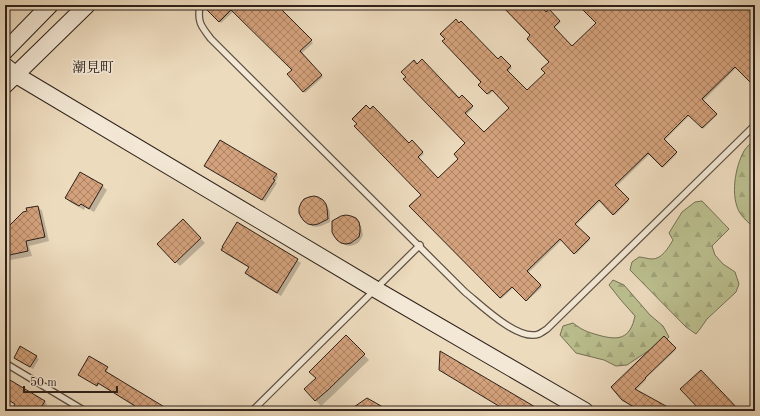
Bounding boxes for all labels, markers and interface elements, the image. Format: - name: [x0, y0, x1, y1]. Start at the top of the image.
- district label: 潮見町: [72, 60, 114, 75]
- scale bar: [24, 368, 117, 394]
- text: 50 m: [30, 376, 57, 389]

